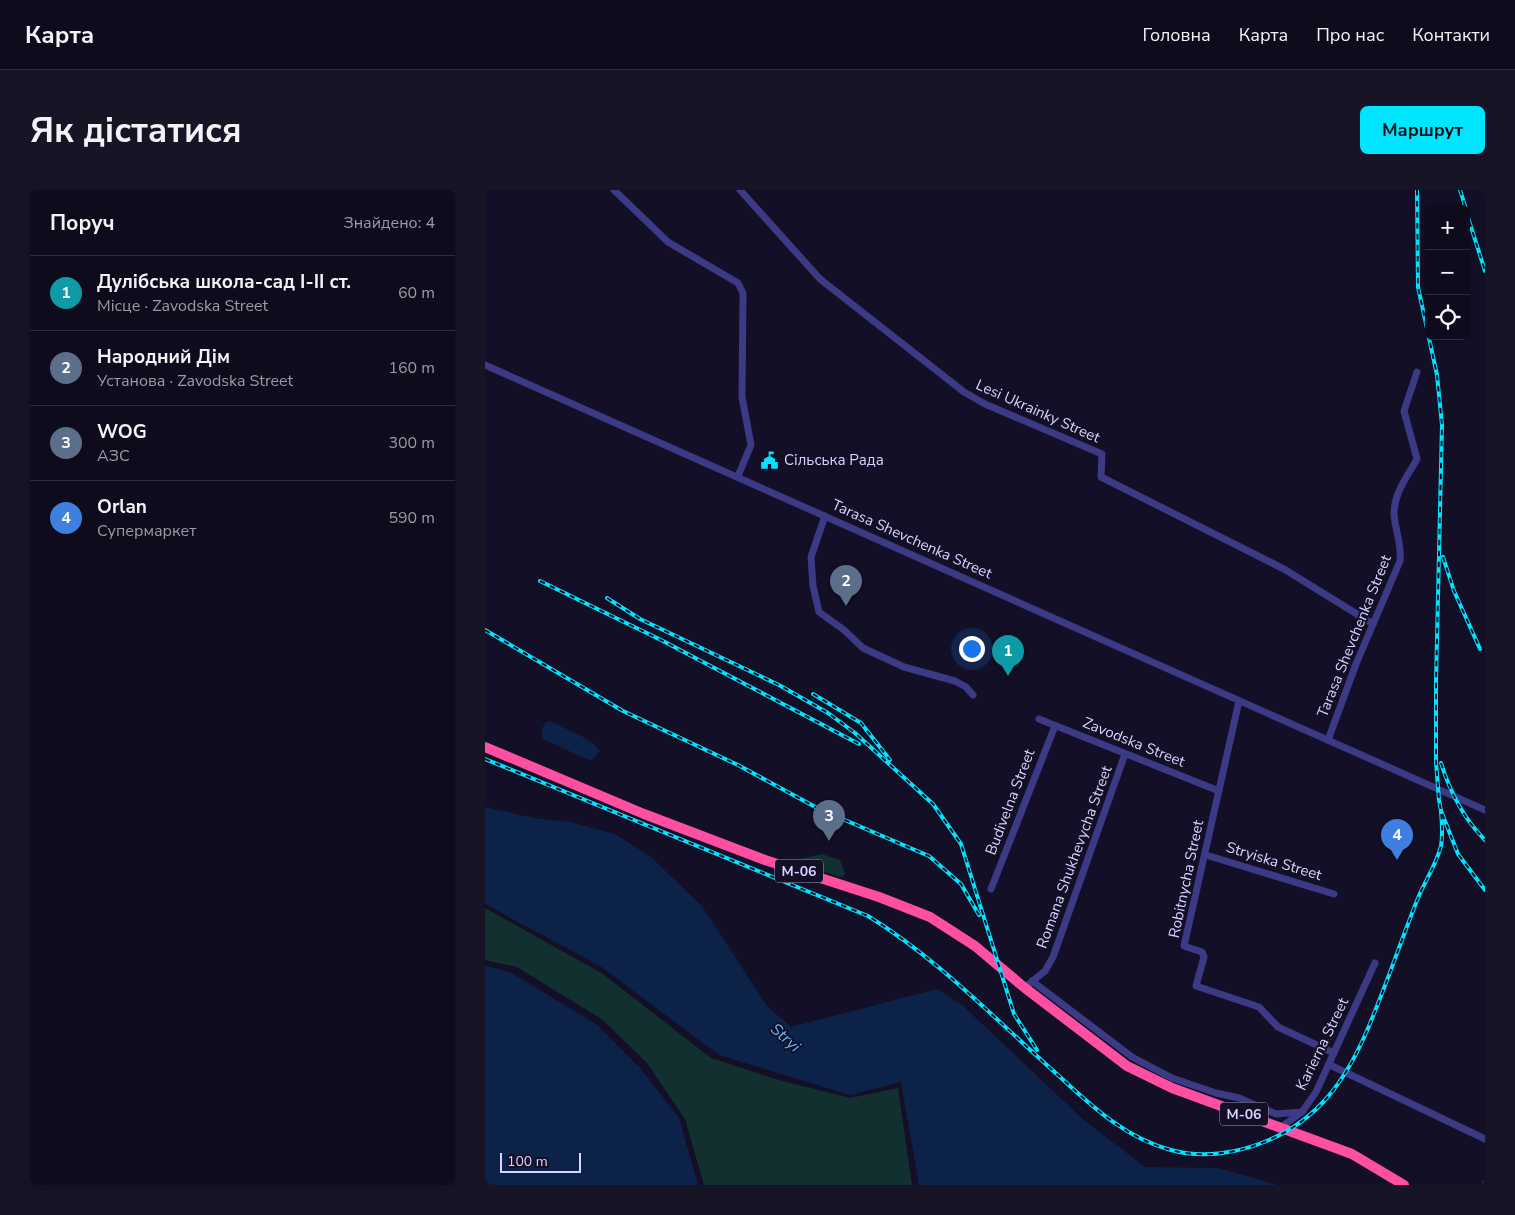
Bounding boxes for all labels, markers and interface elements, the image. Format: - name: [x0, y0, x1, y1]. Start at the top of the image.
- text: Карта: [25, 19, 94, 51]
- text: Головна: [1142, 23, 1211, 47]
- text: Карта: [1239, 23, 1288, 47]
- text: Про нас: [1316, 23, 1384, 47]
- text: Контакти: [1412, 23, 1490, 47]
- button: Маршрут: [1360, 106, 1485, 154]
- text: Як дістатися: [30, 107, 242, 154]
- map controls: [1425, 205, 1470, 340]
- button: +: [1425, 205, 1470, 250]
- text: Поруч: [50, 209, 115, 237]
- text: Знайдено: 4: [343, 212, 435, 234]
- button: −: [1425, 250, 1470, 295]
- text: Дулібська школа-сад I-II ст.: [97, 269, 351, 295]
- text: 1: [61, 282, 71, 304]
- text: 60 m: [398, 282, 435, 304]
- text: Місце · Zavodska Street: [97, 295, 268, 317]
- button: locate: [1425, 295, 1470, 340]
- text: Народний Дім: [97, 344, 230, 370]
- text: 2: [61, 357, 71, 379]
- text: 160 m: [388, 357, 435, 379]
- text: Установа · Zavodska Street: [97, 370, 293, 392]
- street label: Lesi Ukrainky Street: [973, 375, 1104, 448]
- text: WOG: [97, 419, 147, 445]
- text: 3: [61, 432, 71, 454]
- text: 300 m: [388, 432, 435, 454]
- text: АЗС: [97, 445, 130, 467]
- public building icon: Сільська Рада: [760, 450, 780, 470]
- place label: Сільська Рада: [784, 450, 884, 470]
- text: Orlan: [97, 494, 147, 520]
- street label: Tarasa Shevchenka Street: [829, 495, 996, 584]
- text: 4: [61, 507, 71, 529]
- text: 590 m: [388, 507, 435, 529]
- text: Супермаркет: [97, 520, 196, 542]
- street label: Tarasa Shevchenka Street: [1312, 551, 1396, 720]
- pin: 2: [830, 565, 862, 606]
- pin: 1: [992, 635, 1024, 676]
- your location: [959, 636, 985, 662]
- street label: Zavodska Street: [1080, 712, 1189, 772]
- street label: Budivelna Street: [981, 745, 1040, 858]
- street label: Romana Shukhevycha Street: [1032, 762, 1117, 951]
- pin: 3: [813, 800, 845, 841]
- street label: Robitnycha Street: [1164, 818, 1208, 940]
- pin: 4: [1381, 819, 1413, 860]
- street label: Stryiska Street: [1224, 837, 1325, 885]
- road number: М-06: [775, 859, 823, 882]
- street label: Karierna Street: [1291, 994, 1353, 1094]
- water label: Stryi: [765, 1018, 805, 1057]
- road number: М-06: [1220, 1102, 1268, 1126]
- scale bar: [500, 1150, 581, 1173]
- text: 100 m: [507, 1152, 548, 1171]

